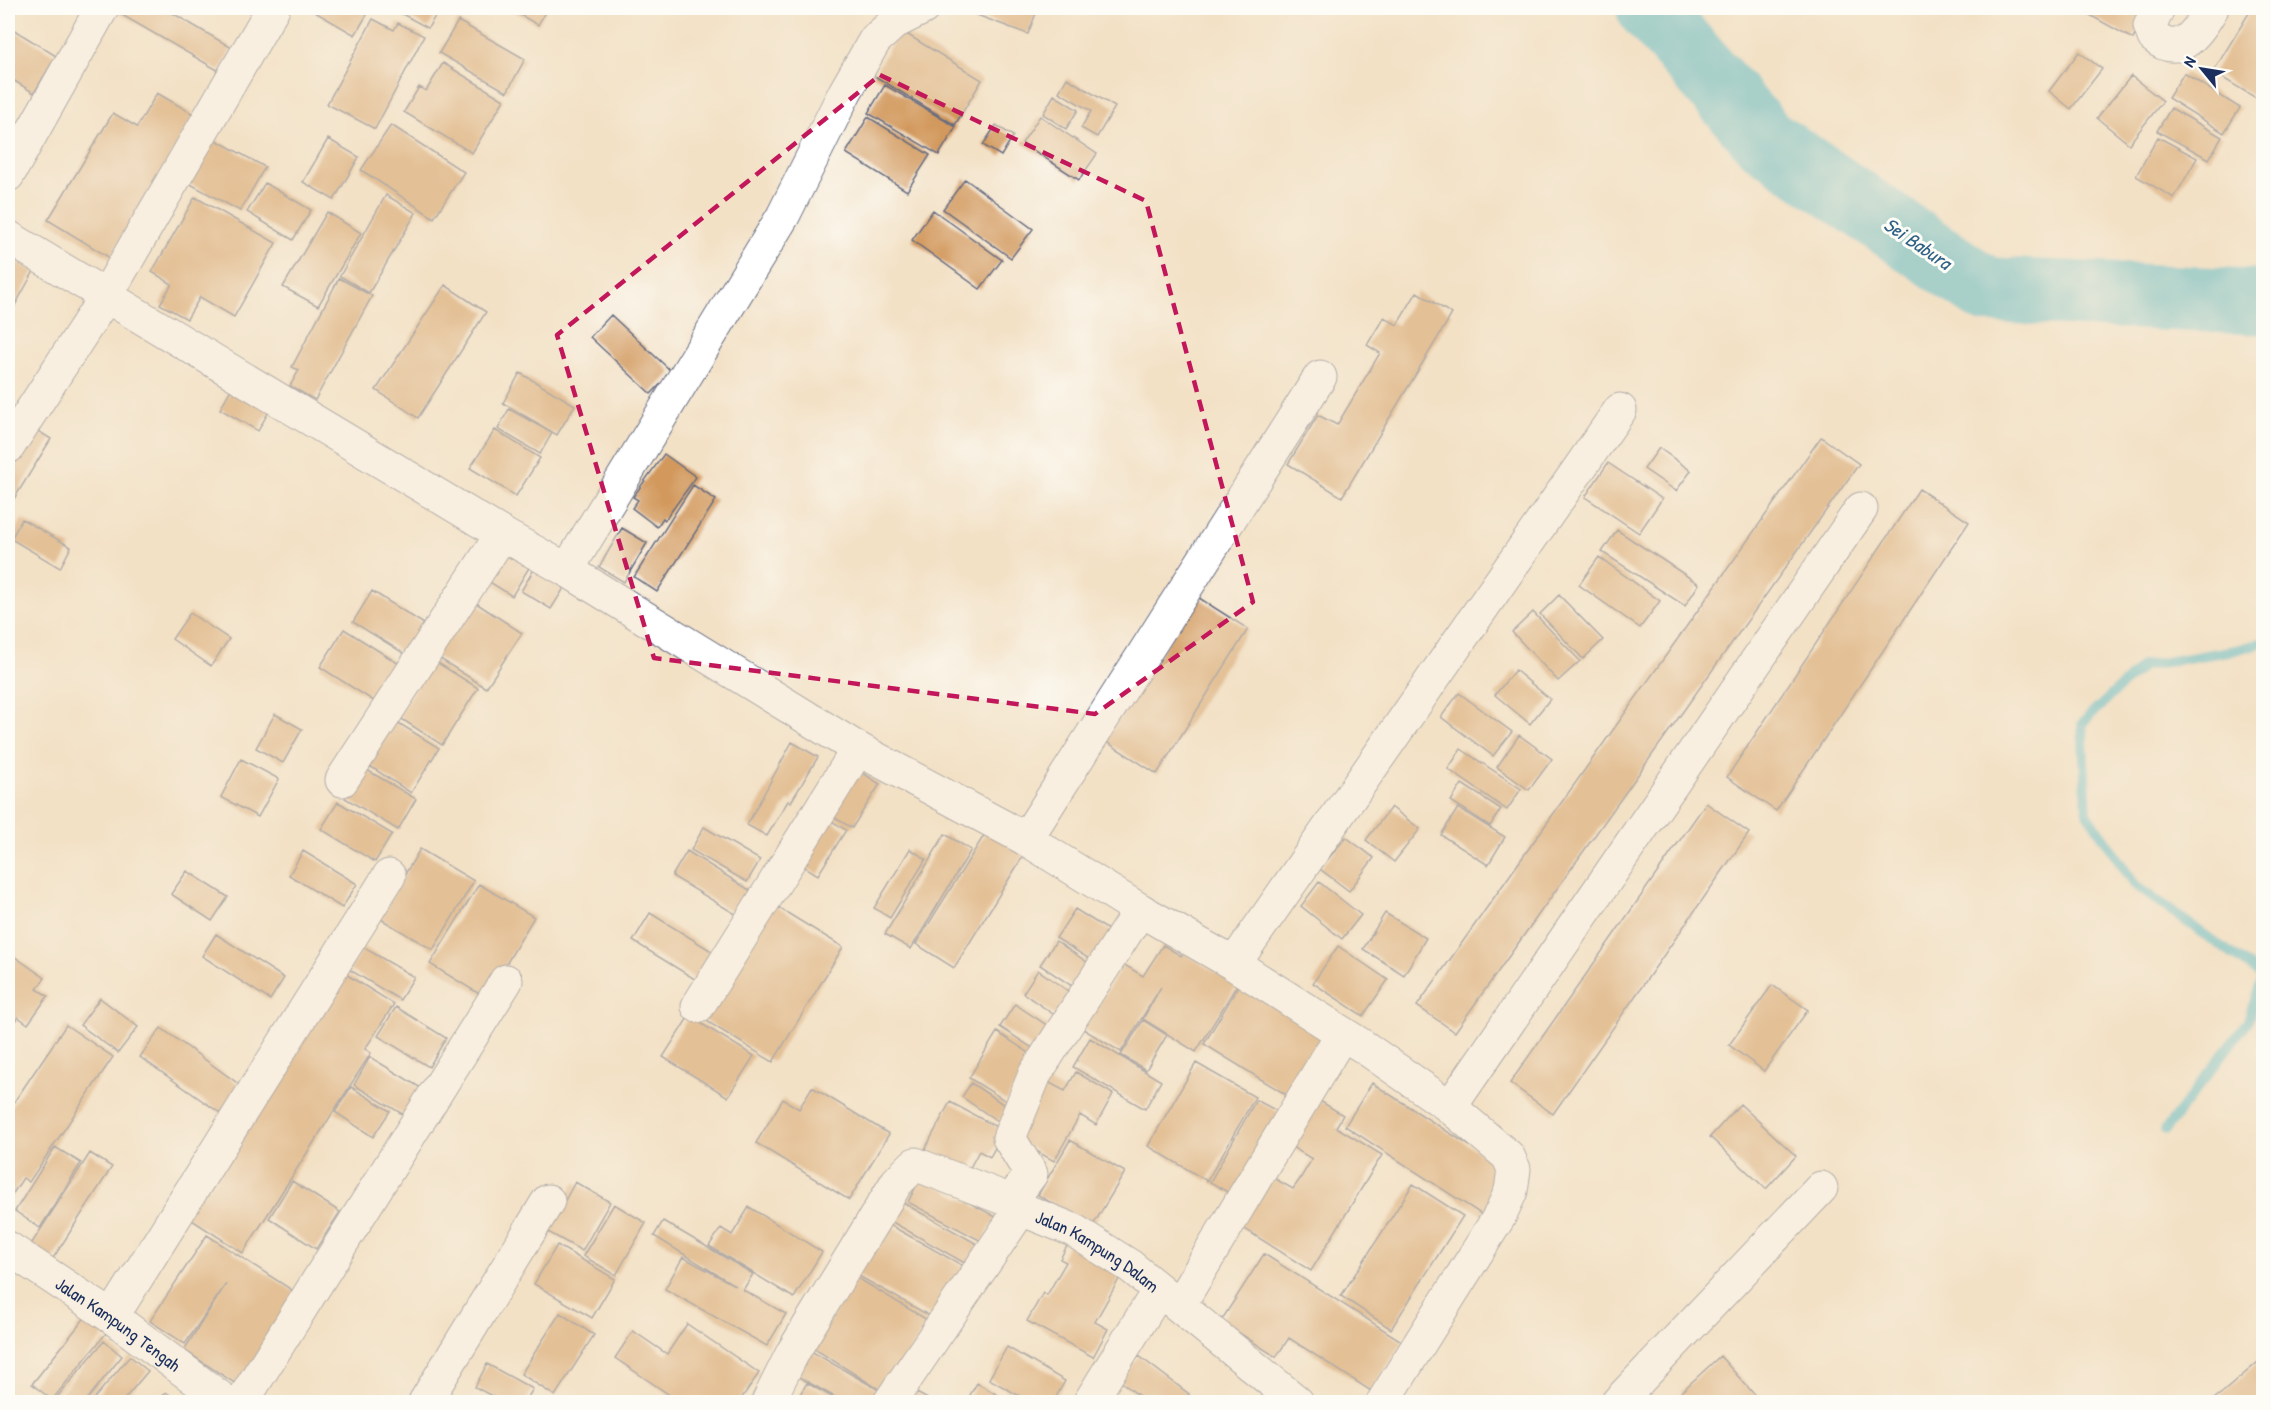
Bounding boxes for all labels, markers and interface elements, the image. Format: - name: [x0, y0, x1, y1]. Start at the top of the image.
- north arrow: [2172, 39, 2232, 99]
- text: N: [2177, 52, 2201, 71]
- water label: Sei Babura: [1879, 211, 1959, 277]
- street label: Jalan Kampung Dalam: [1032, 1204, 1165, 1298]
- street label: Jalan Kampung Tengah: [51, 1271, 187, 1377]

